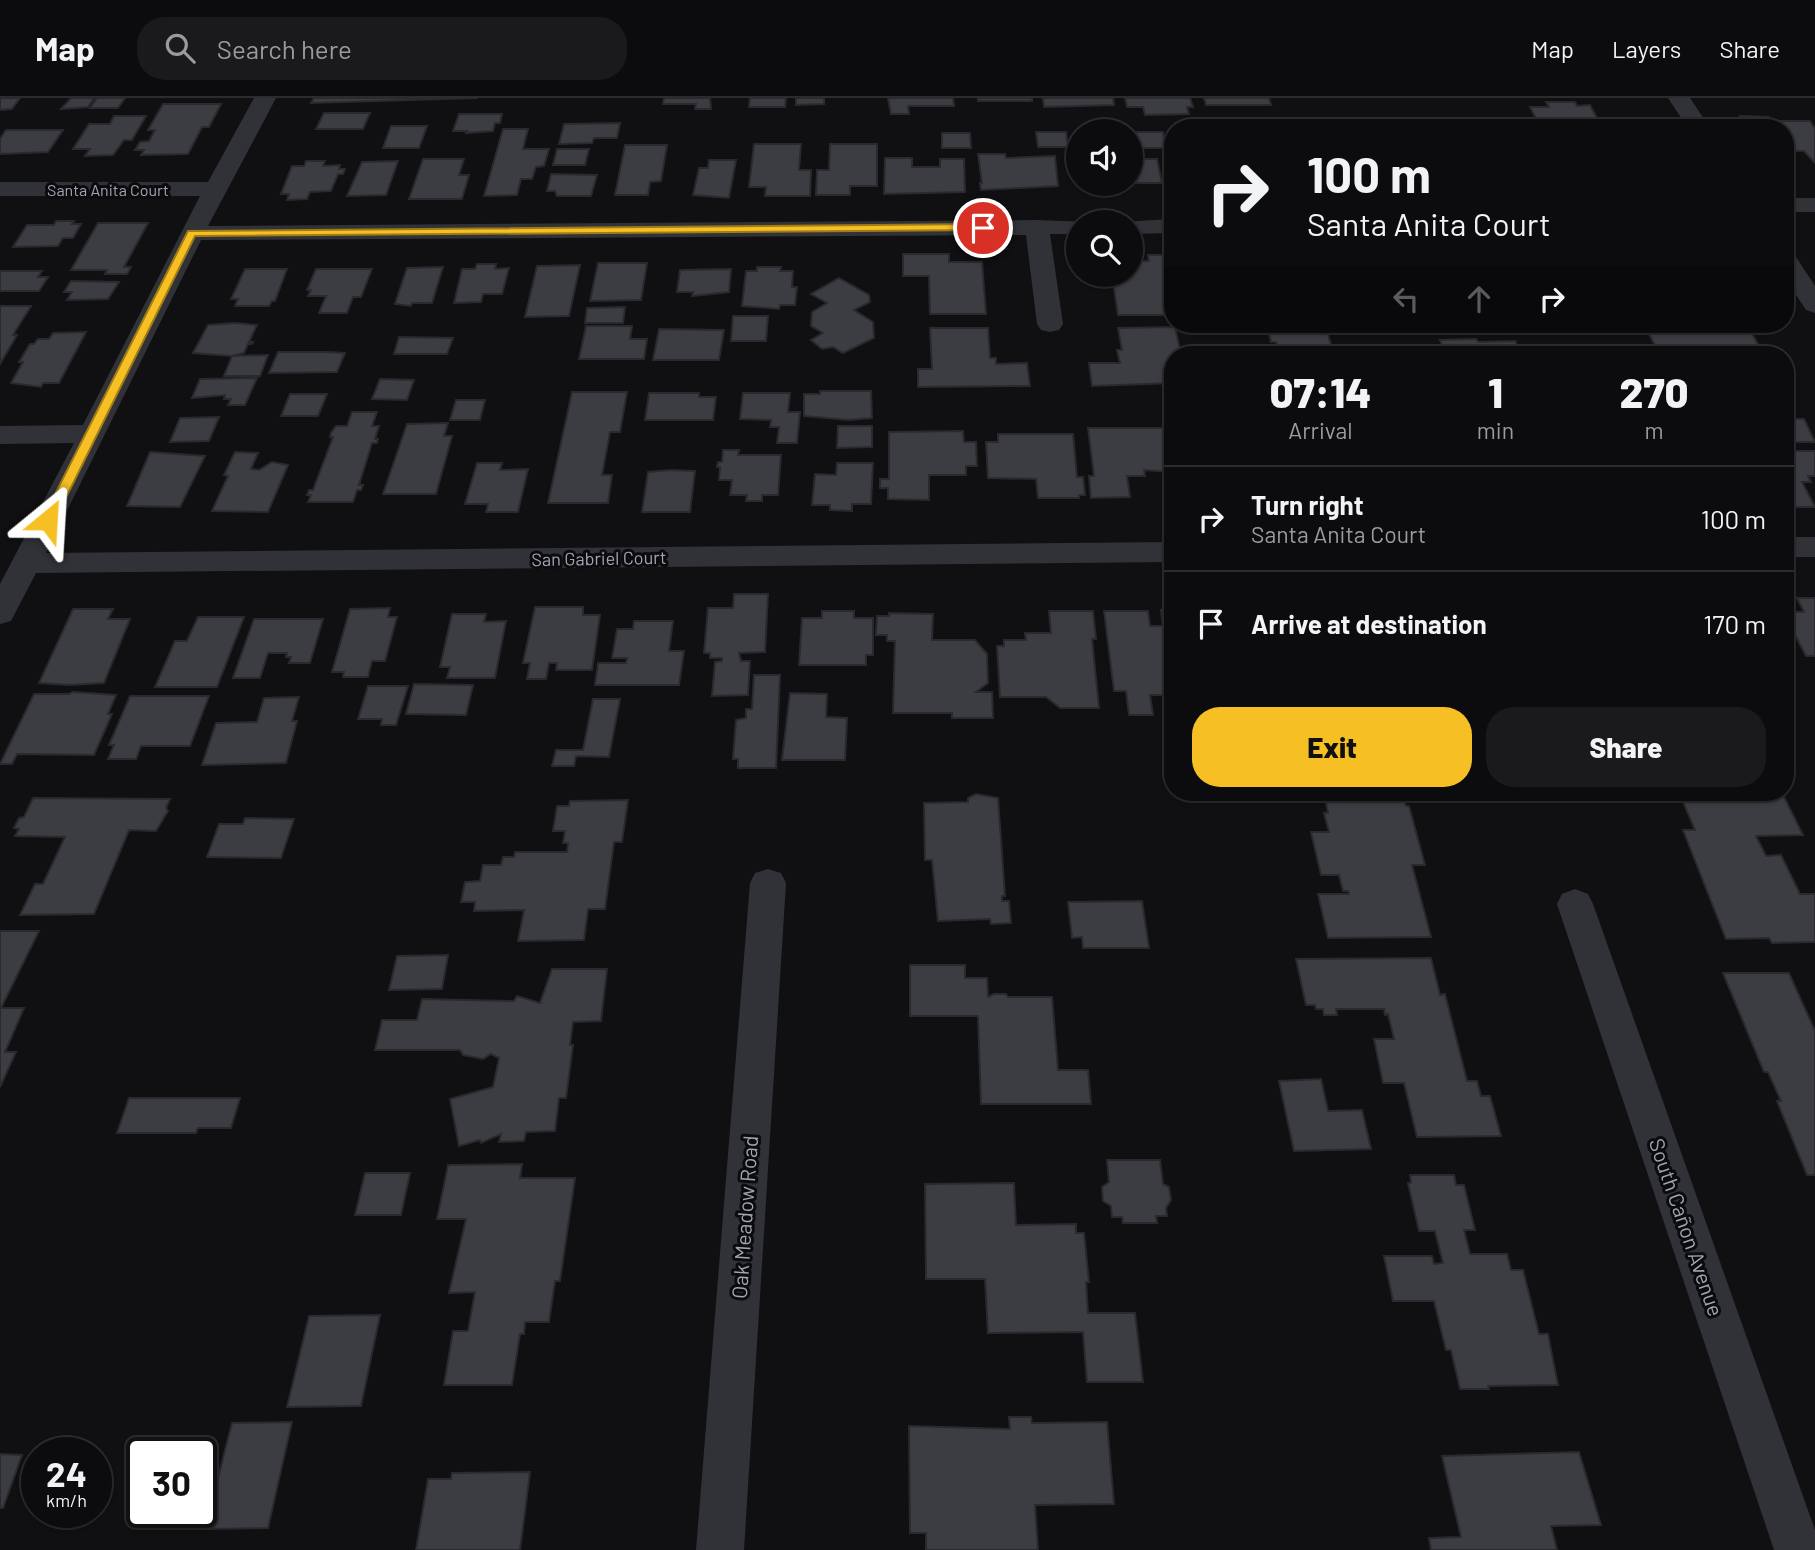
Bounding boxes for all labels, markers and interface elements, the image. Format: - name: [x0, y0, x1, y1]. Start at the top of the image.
- search box: [137, 17, 627, 80]
- text: Map: [35, 28, 95, 68]
- icon: search: [161, 29, 199, 67]
- text: Search here: [217, 33, 352, 64]
- text: Map: [1531, 34, 1574, 63]
- text: Layers: [1612, 34, 1681, 63]
- text: Share: [1719, 34, 1780, 63]
- map controls: [1066, 119, 1143, 287]
- button: sound: [1066, 119, 1143, 196]
- text: 100 m: [1307, 144, 1431, 203]
- icon: right: [1192, 147, 1283, 238]
- street label: Santa Anita Court: [47, 180, 169, 199]
- pin: [953, 198, 1013, 258]
- text: Santa Anita Court: [1307, 204, 1551, 242]
- icon: arrive: [964, 209, 1002, 247]
- button: search: [1066, 210, 1143, 287]
- icon: left: [1387, 280, 1425, 318]
- icon: ahead: [1460, 280, 1498, 318]
- icon: right: [1533, 280, 1571, 318]
- text: 07:14: [1269, 366, 1371, 416]
- text: 1: [1488, 366, 1503, 416]
- text: 270: [1620, 366, 1689, 416]
- text: Arrival: [1288, 416, 1353, 444]
- text: min: [1477, 416, 1514, 444]
- text: m: [1645, 416, 1664, 444]
- position arrow: [11, 483, 85, 557]
- text: Turn right: [1251, 489, 1364, 520]
- icon: right: [1192, 500, 1230, 538]
- text: 100 m: [1701, 503, 1766, 534]
- text: Santa Anita Court: [1251, 520, 1426, 548]
- street label: San Gabriel Court: [531, 546, 667, 570]
- icon: arrive: [1192, 605, 1230, 643]
- text: Arrive at destination: [1251, 608, 1487, 639]
- text: 170 m: [1703, 608, 1766, 639]
- button: Exit: [1192, 707, 1472, 787]
- button: Share: [1486, 707, 1766, 787]
- street label: Oak Meadow Road: [726, 1135, 762, 1299]
- street label: South Cañon Avenue: [1645, 1135, 1729, 1319]
- speed limit sign: 30: [126, 1437, 217, 1528]
- text: 24: [46, 1452, 87, 1494]
- text: km/h: [46, 1489, 87, 1511]

